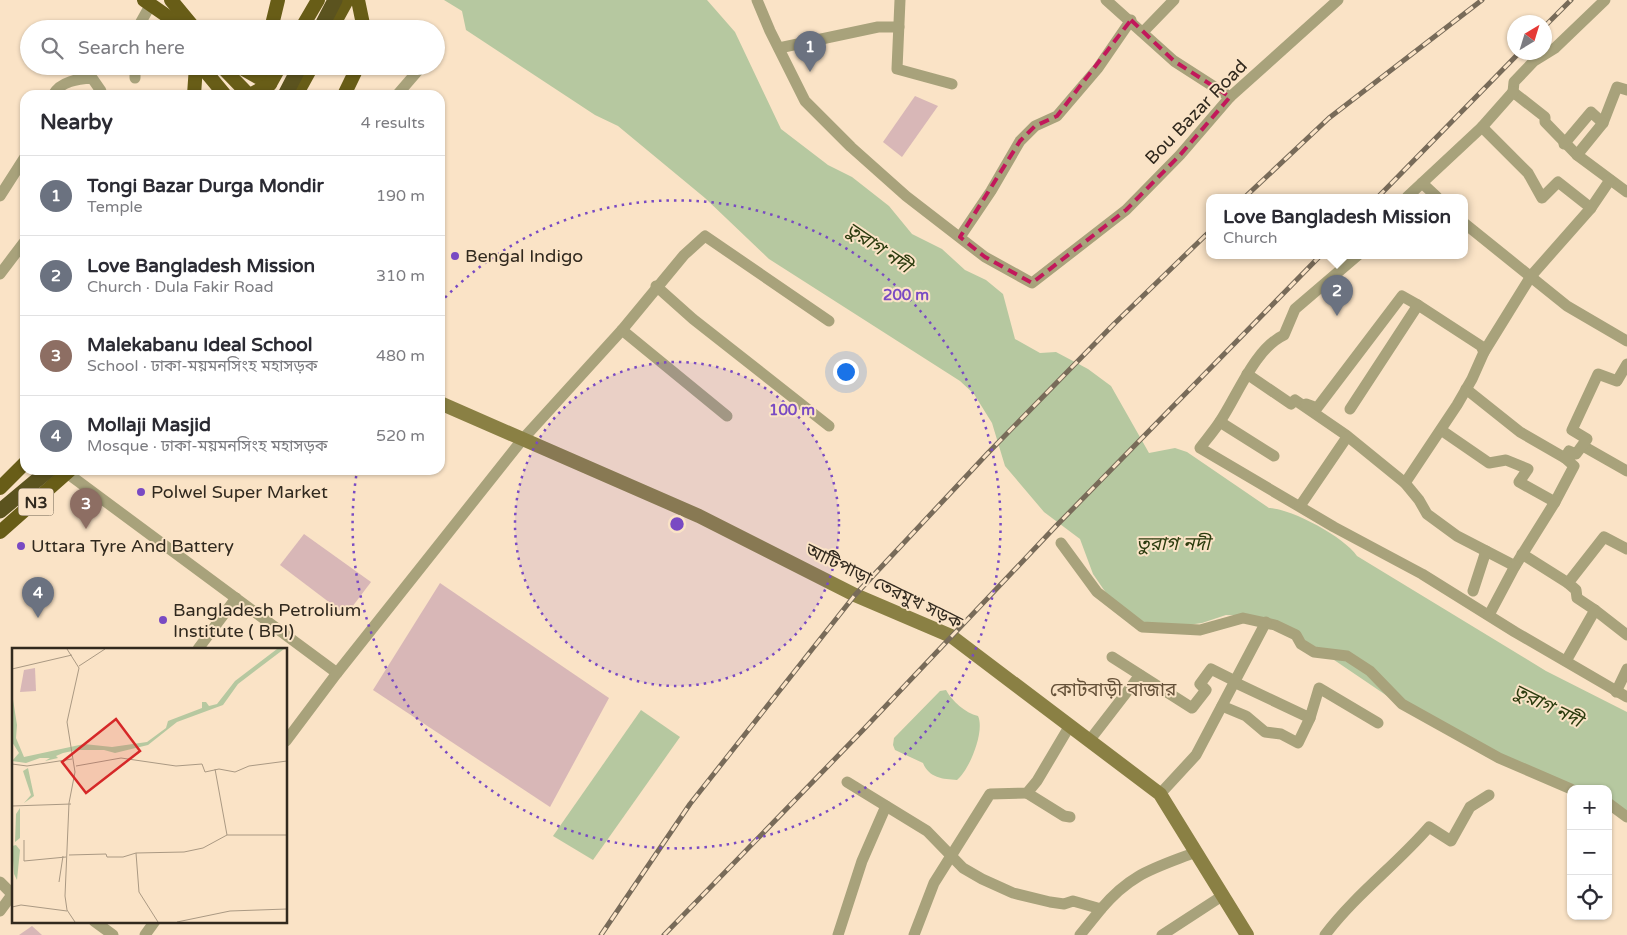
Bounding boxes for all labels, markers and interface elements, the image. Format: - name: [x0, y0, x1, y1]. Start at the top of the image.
- north arrow: [1507, 15, 1552, 60]
- search box: [20, 20, 445, 75]
- pin: 1: [794, 31, 826, 72]
- icon: search: [38, 34, 66, 62]
- text: Search here: [78, 37, 185, 59]
- street label: Bou Bazar Road: [1140, 55, 1252, 169]
- text: Nearby: [40, 110, 113, 135]
- text: 4 results: [361, 113, 425, 133]
- text: Tongi Bazar Durga Mondir: [87, 175, 324, 197]
- text: 1: [51, 186, 61, 206]
- text: 190 m: [376, 186, 425, 206]
- popup: [1206, 194, 1468, 259]
- text: Temple: [87, 197, 143, 217]
- text: Love Bangladesh Mission: [1223, 206, 1451, 228]
- water label: তুরাগ নদী: [842, 217, 919, 280]
- text: Church: [1223, 228, 1278, 248]
- place label: Bengal Indigo: [465, 245, 583, 267]
- marker: Bengal Indigo: [449, 250, 461, 262]
- text: Love Bangladesh Mission: [87, 255, 315, 277]
- text: 2: [51, 266, 61, 286]
- text: 310 m: [376, 266, 425, 286]
- pin: 2: [1321, 275, 1353, 316]
- text: Church · Dula Fakir Road: [87, 277, 274, 297]
- text: 200 m: [883, 286, 929, 304]
- text: Malekabanu Ideal School: [87, 334, 313, 356]
- text: 3: [51, 346, 61, 366]
- text: 480 m: [376, 346, 425, 366]
- text: School · ঢাকা-ময়মনসিংহ মহাসড়ক: [87, 356, 318, 376]
- your location: [833, 359, 859, 385]
- text: 100 m: [769, 401, 815, 419]
- text: Mollaji Masjid: [87, 414, 211, 436]
- text: 4: [51, 426, 61, 446]
- text: 520 m: [376, 426, 425, 446]
- text: Mosque · ঢাকা-ময়মনসিংহ মহাসড়ক: [87, 436, 328, 456]
- place label: Polwel Super Market: [151, 481, 328, 503]
- marker: Polwel Super Market: [135, 486, 147, 498]
- road number: N3: [18, 488, 54, 516]
- pin: 3: [70, 488, 102, 529]
- centre of rings: [668, 515, 686, 533]
- water label: তুরাগ নদী: [1136, 532, 1214, 555]
- place label: Uttara Tyre And Battery: [31, 535, 234, 557]
- street label: আটিপাড়া তেরমুখ সড়ক: [801, 538, 966, 634]
- marker: Uttara Tyre And Battery: [15, 540, 27, 552]
- pin: 4: [22, 577, 54, 618]
- place label: Bangladesh Petrolium Institute ( BPI): [173, 599, 361, 642]
- marker: Bangladesh Petrolium Institute ( BPI): [157, 614, 169, 626]
- inset map: [12, 648, 288, 922]
- district label: কোটবাড়ী বাজার: [1050, 678, 1177, 701]
- water label: তুরাগ নদী: [1509, 679, 1590, 734]
- map controls: [1567, 785, 1612, 920]
- button: +: [1567, 785, 1612, 830]
- button: −: [1567, 830, 1612, 875]
- button: locate: [1567, 875, 1612, 920]

